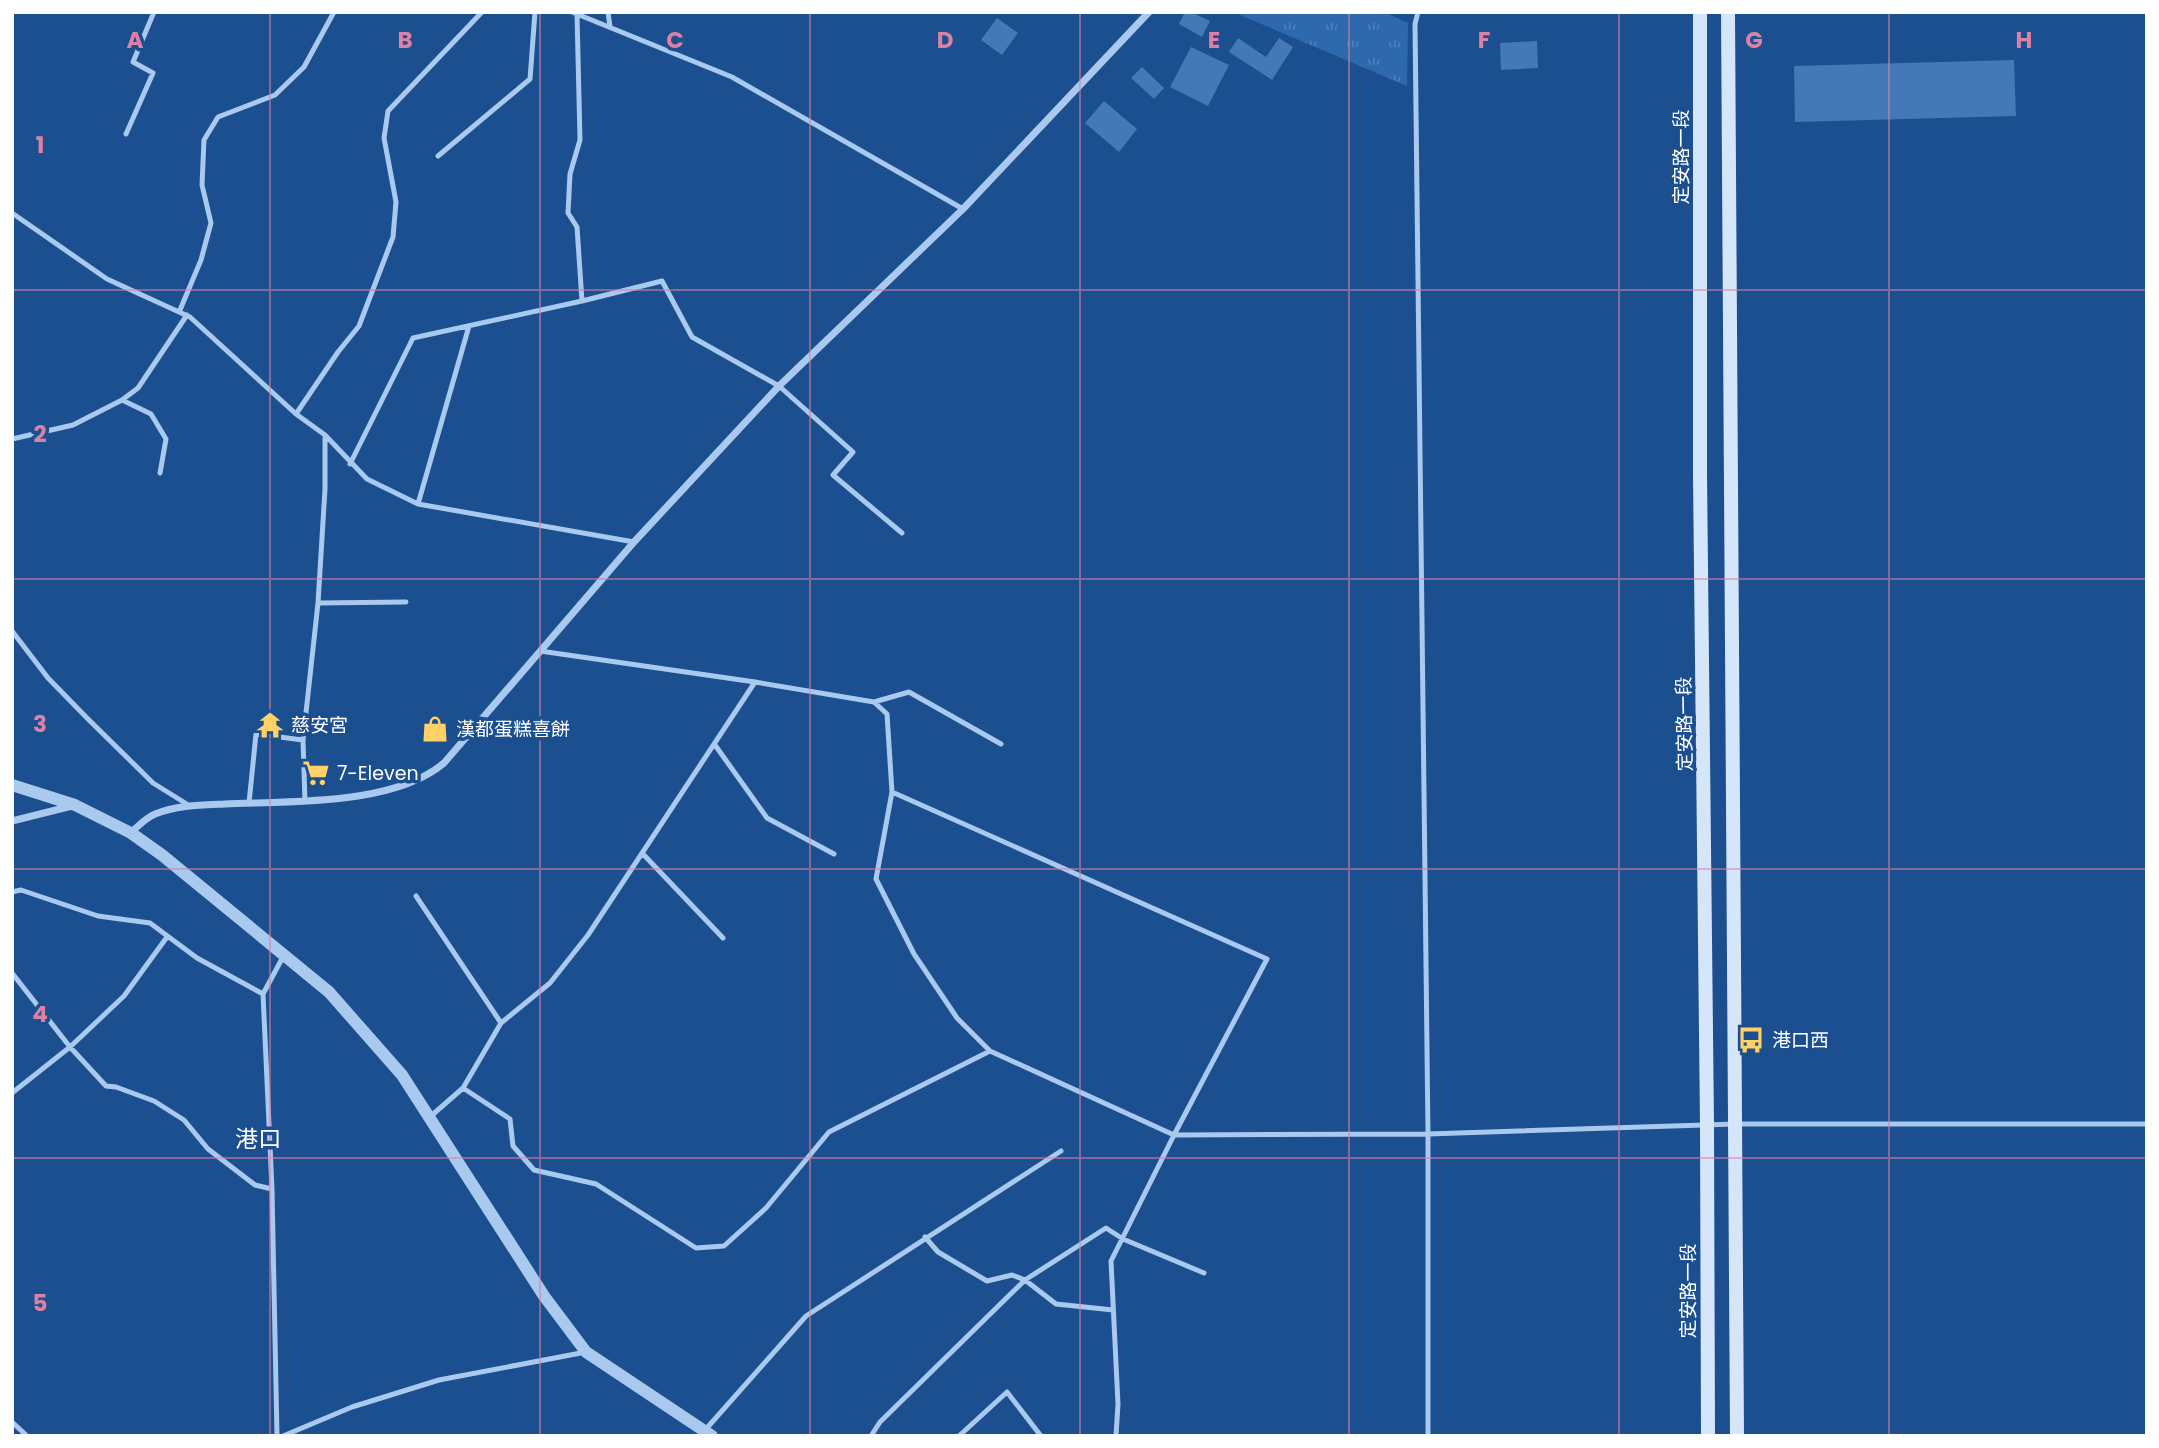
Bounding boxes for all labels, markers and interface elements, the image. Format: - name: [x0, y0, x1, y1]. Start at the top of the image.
- text: A: [127, 24, 144, 56]
- text: B: [397, 24, 413, 56]
- text: C: [666, 24, 684, 56]
- text: D: [937, 24, 953, 56]
- text: E: [1208, 24, 1220, 56]
- text: F: [1478, 24, 1490, 56]
- text: G: [1745, 24, 1763, 56]
- text: H: [2016, 24, 2032, 56]
- street label: 定安路一段: [1668, 109, 1695, 205]
- text: 1: [36, 129, 44, 161]
- text: 2: [33, 418, 47, 450]
- street label: 定安路一段: [1670, 676, 1699, 772]
- text: 3: [33, 708, 47, 740]
- temple icon: 慈安宮: [255, 710, 285, 740]
- place label: 慈安宮: [291, 712, 348, 739]
- shop icon: 漢都蛋糕喜餅: [420, 714, 450, 744]
- place label: 漢都蛋糕喜餅: [456, 716, 570, 743]
- supermarket icon: 7-Eleven: [301, 758, 331, 788]
- place label: 7-Eleven: [337, 760, 419, 787]
- text: 4: [32, 998, 48, 1030]
- bus stop icon: 港口西: [1736, 1025, 1766, 1055]
- place label: 港口西: [1772, 1027, 1829, 1054]
- district label: 港口: [235, 1123, 281, 1155]
- street label: 定安路一段: [1675, 1243, 1702, 1339]
- text: 5: [33, 1287, 47, 1319]

